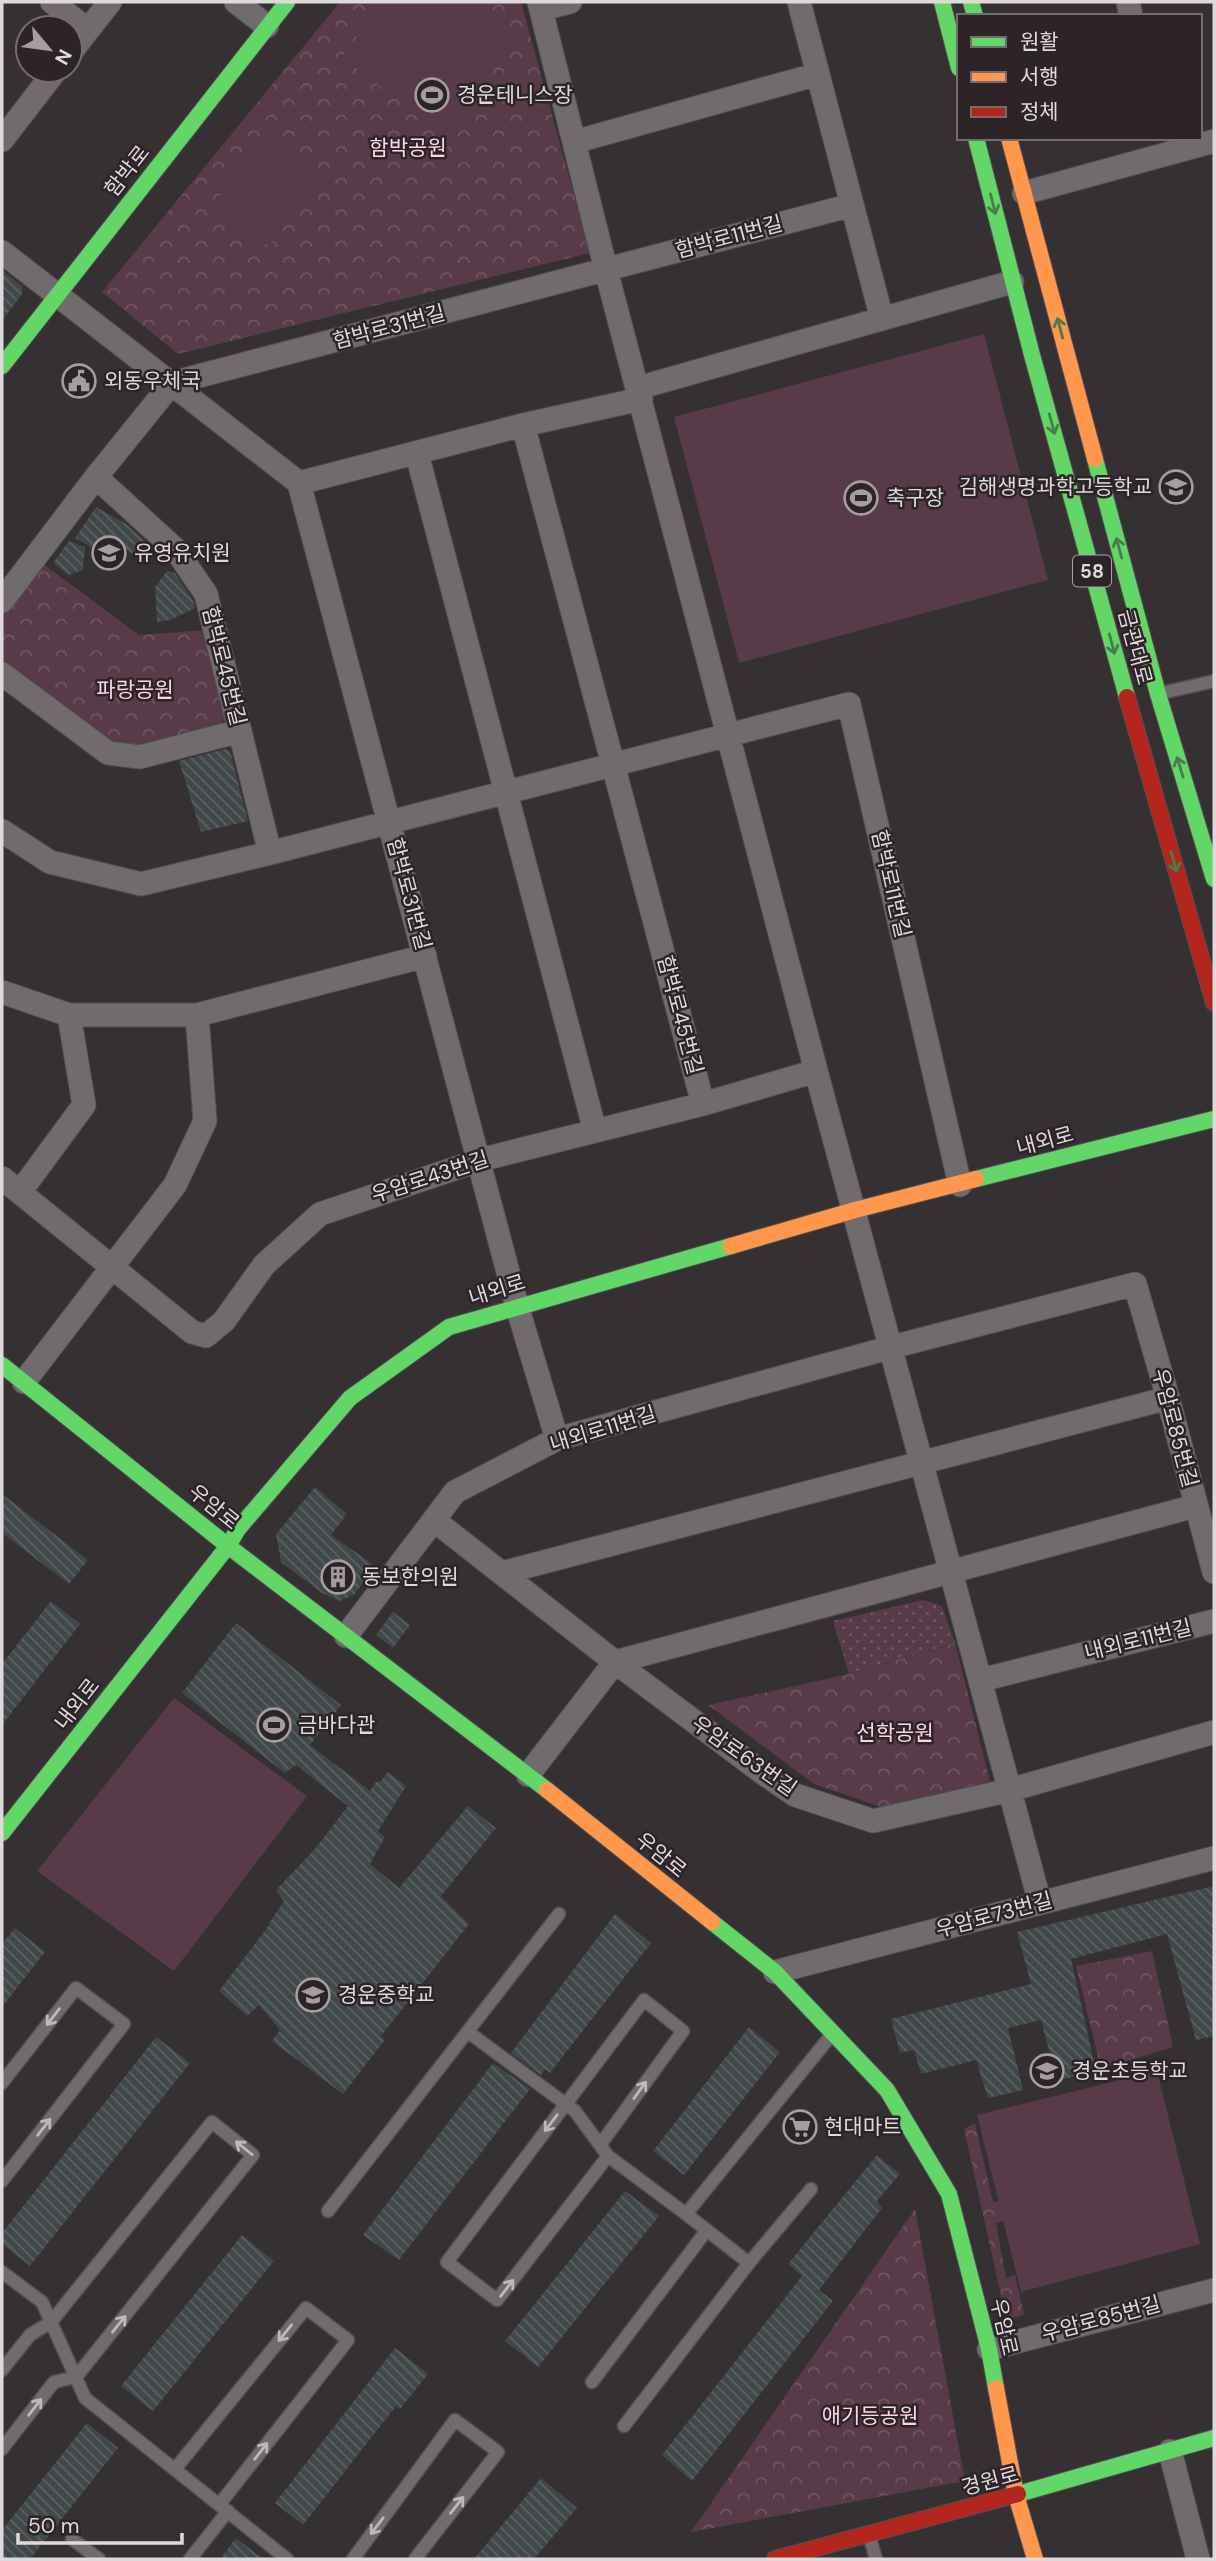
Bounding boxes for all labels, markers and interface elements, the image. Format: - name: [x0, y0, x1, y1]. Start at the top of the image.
- north arrow: [14, 14, 84, 84]
- legend: [957, 14, 1202, 140]
- text: 원활: [1020, 28, 1059, 56]
- text: N: [49, 45, 78, 69]
- text: 서행: [1020, 63, 1059, 91]
- sports icon: 경운테니스장: [413, 76, 451, 114]
- place label: 경운테니스장: [457, 81, 573, 109]
- text: 정체: [1020, 98, 1059, 126]
- park label: 함박공원: [369, 134, 447, 162]
- street label: 함박로: [98, 140, 156, 202]
- one-way arrow: [987, 193, 1000, 215]
- street label: 함박로11번길: [672, 209, 786, 265]
- street label: 함박로31번길: [330, 299, 448, 355]
- one-way arrow: [1053, 317, 1066, 340]
- public building icon: 외동우체국: [60, 362, 98, 400]
- place label: 외동우체국: [104, 367, 201, 395]
- one-way arrow: [1046, 413, 1059, 435]
- school or university icon: 김해생명과학고등학교: [1157, 468, 1195, 506]
- place label: 김해생명과학고등학교: [959, 473, 1152, 501]
- sports icon: 축구장: [842, 479, 880, 517]
- place label: 축구장: [886, 484, 944, 512]
- school or university icon: 유영유치원: [90, 534, 128, 572]
- one-way arrow: [1112, 537, 1125, 559]
- place label: 유영유치원: [134, 539, 231, 567]
- road number: 58: [1073, 556, 1111, 586]
- street label: 함박로45번길: [196, 603, 252, 729]
- street label: 금관대로: [1111, 606, 1159, 688]
- one-way arrow: [1106, 632, 1119, 654]
- park label: 파랑공원: [96, 676, 174, 704]
- one-way arrow: [1173, 756, 1185, 778]
- street label: 함박로11번길: [865, 827, 917, 941]
- street label: 함박로31번길: [381, 835, 437, 953]
- one-way arrow: [1168, 851, 1181, 873]
- street label: 함박로45번길: [651, 952, 709, 1078]
- street label: 내외로: [1013, 1120, 1077, 1162]
- street label: 우암로43번길: [368, 1145, 492, 1209]
- street label: 내외로: [465, 1268, 529, 1312]
- street label: 우암로85번길: [1146, 1365, 1204, 1491]
- street label: 내외로11번길: [546, 1400, 660, 1458]
- street label: 우암로: [183, 1478, 245, 1536]
- building icon: 동보한의원: [319, 1558, 357, 1596]
- place label: 동보한의원: [362, 1563, 459, 1591]
- street label: 내외로11번길: [1081, 1613, 1195, 1667]
- street label: 내외로: [48, 1673, 106, 1735]
- sports icon: 금바다관: [255, 1706, 293, 1744]
- street label: 우암로63번길: [686, 1709, 802, 1803]
- place label: 금바다관: [298, 1711, 375, 1739]
- park label: 선학공원: [856, 1719, 934, 1747]
- street label: 우암로: [630, 1826, 692, 1884]
- street label: 우암로73번길: [933, 1886, 1055, 1944]
- school or university icon: 경운중학교: [294, 1976, 332, 2014]
- place label: 경운중학교: [338, 1981, 435, 2009]
- one-way arrow: [46, 2007, 61, 2025]
- school or university icon: 경운초등학교: [1028, 2052, 1066, 2090]
- place label: 경운초등학교: [1072, 2057, 1188, 2085]
- one-way arrow: [632, 2080, 647, 2099]
- supermarket icon: 현대마트: [781, 2108, 819, 2146]
- one-way arrow: [543, 2113, 558, 2132]
- place label: 현대마트: [824, 2113, 901, 2141]
- one-way arrow: [36, 2118, 51, 2137]
- one-way arrow: [235, 2140, 253, 2155]
- one-way arrow: [499, 2279, 514, 2298]
- street label: 우암로85번길: [1038, 2290, 1164, 2348]
- street label: 우암로: [984, 2296, 1024, 2358]
- one-way arrow: [111, 2315, 126, 2333]
- one-way arrow: [277, 2324, 293, 2342]
- one-way arrow: [27, 2398, 42, 2417]
- park label: 애기등공원: [822, 2402, 918, 2430]
- one-way arrow: [253, 2442, 269, 2460]
- street label: 경원로: [958, 2460, 1022, 2502]
- one-way arrow: [449, 2497, 464, 2515]
- scale bar: [18, 2502, 182, 2546]
- text: 50 m: [28, 2512, 79, 2540]
- one-way arrow: [369, 2516, 384, 2535]

